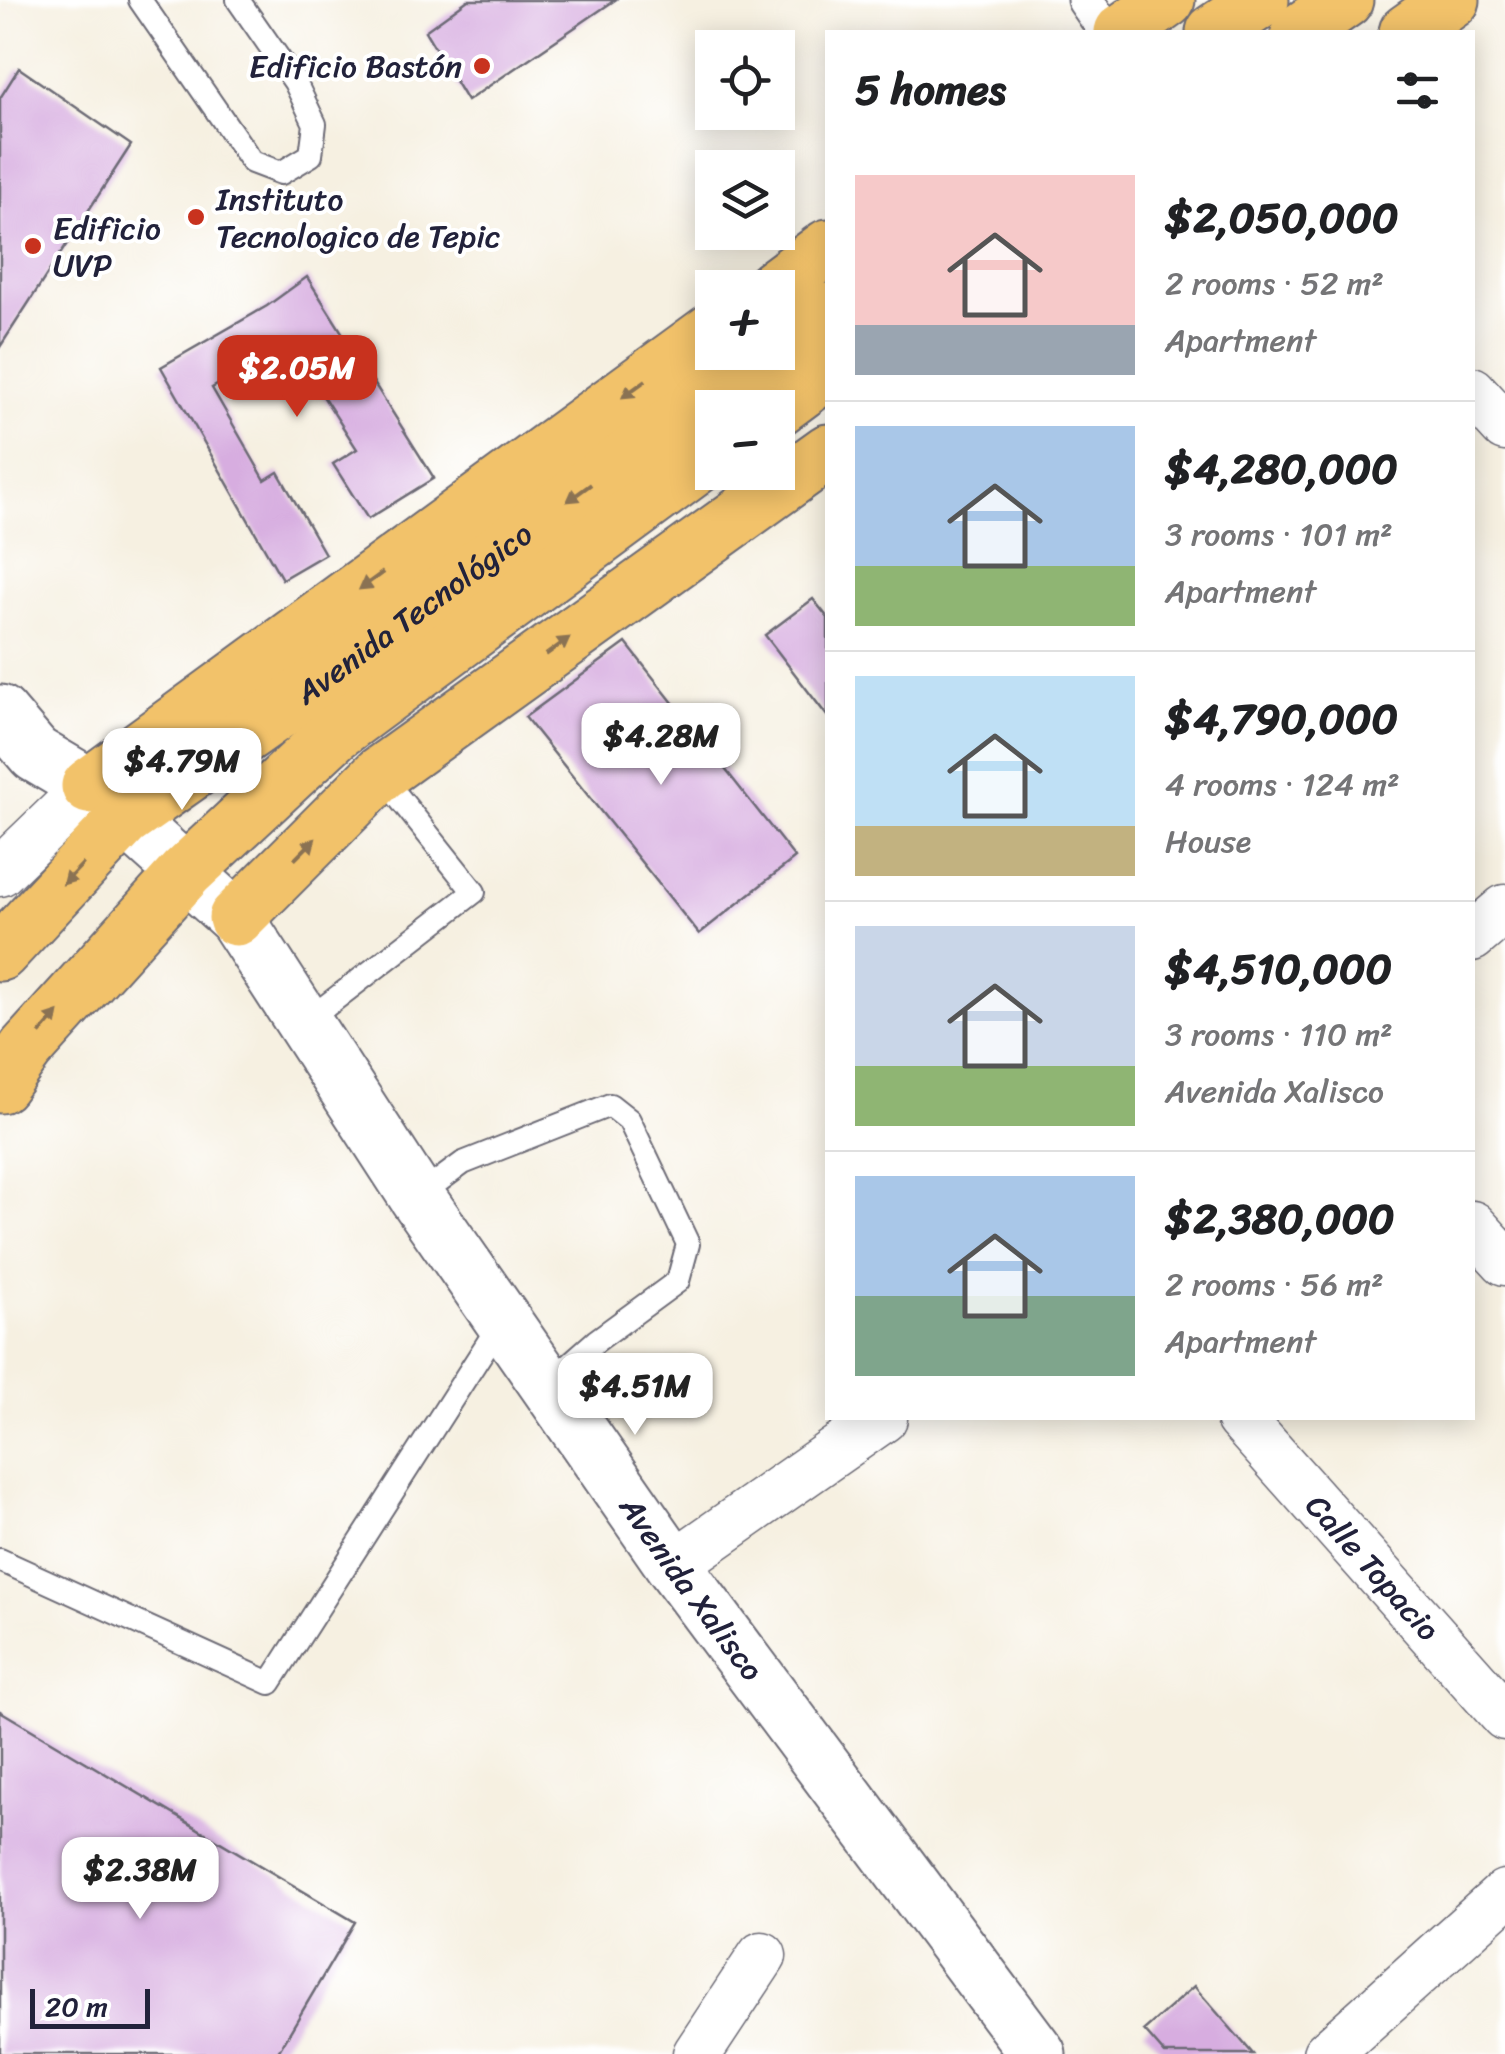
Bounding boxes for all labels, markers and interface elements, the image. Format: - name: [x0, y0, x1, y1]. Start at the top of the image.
- map controls: [695, 30, 795, 490]
- button: locate: [695, 30, 795, 130]
- place label: Edificio Bastón: [249, 38, 462, 95]
- text: 5 homes: [855, 53, 1006, 127]
- marker: Edificio Bastón: [471, 55, 493, 77]
- icon: filters: [1390, 63, 1445, 118]
- button: layers: [695, 150, 795, 250]
- place label: Instituto Tecnologico de Tepic: [215, 171, 501, 265]
- text: $2,050,000: [1165, 181, 1398, 255]
- place label: Edificio UVP: [53, 200, 161, 294]
- marker: Instituto Tecnologico de Tepic: [185, 206, 207, 228]
- icon: home: [935, 215, 1055, 335]
- marker: Edificio UVP: [22, 235, 44, 257]
- text: 2 rooms · 52 m²: [1165, 255, 1384, 312]
- button: +: [695, 270, 795, 370]
- text: Apartment: [1165, 312, 1316, 369]
- pin: $2.05M: [216, 335, 378, 420]
- text: $2.05M: [239, 339, 355, 396]
- one-way arrow: [621, 379, 647, 398]
- button: −: [695, 390, 795, 490]
- text: $4,280,000: [1165, 432, 1398, 506]
- icon: home: [935, 466, 1055, 586]
- one-way arrow: [566, 482, 592, 502]
- text: 3 rooms · 101 m²: [1165, 506, 1393, 563]
- street label: Avenida Tecnológico: [282, 507, 545, 720]
- text: Apartment: [1165, 563, 1316, 620]
- one-way arrow: [358, 571, 385, 590]
- one-way arrow: [544, 637, 571, 656]
- text: $4,790,000: [1165, 682, 1398, 756]
- pin: $4.28M: [580, 703, 742, 788]
- text: $4.28M: [603, 707, 719, 764]
- icon: home: [935, 716, 1055, 836]
- pin: $4.79M: [101, 728, 263, 813]
- text: $4.79M: [124, 732, 240, 789]
- text: 4 rooms · 124 m²: [1165, 756, 1400, 813]
- text: House: [1165, 813, 1251, 870]
- one-way arrow: [293, 838, 316, 862]
- one-way arrow: [62, 861, 85, 885]
- text: $4,510,000: [1165, 932, 1392, 1006]
- icon: home: [935, 966, 1055, 1086]
- text: 3 rooms · 110 m²: [1165, 1006, 1393, 1063]
- one-way arrow: [38, 1010, 60, 1035]
- text: Avenida Xalisco: [1165, 1063, 1384, 1120]
- text: $2,380,000: [1165, 1182, 1395, 1256]
- icon: home: [935, 1216, 1055, 1336]
- text: 2 rooms · 56 m²: [1165, 1256, 1384, 1313]
- text: Apartment: [1165, 1313, 1316, 1370]
- pin: $4.51M: [554, 1353, 716, 1438]
- text: $4.51M: [580, 1357, 690, 1414]
- street label: Calle Topacio: [1291, 1480, 1455, 1655]
- street label: Avenida Xalisco: [604, 1483, 779, 1694]
- pin: $2.38M: [59, 1837, 221, 1922]
- text: $2.38M: [84, 1841, 196, 1898]
- text: 20 m: [45, 1982, 108, 2031]
- scale bar: [30, 1984, 150, 2028]

